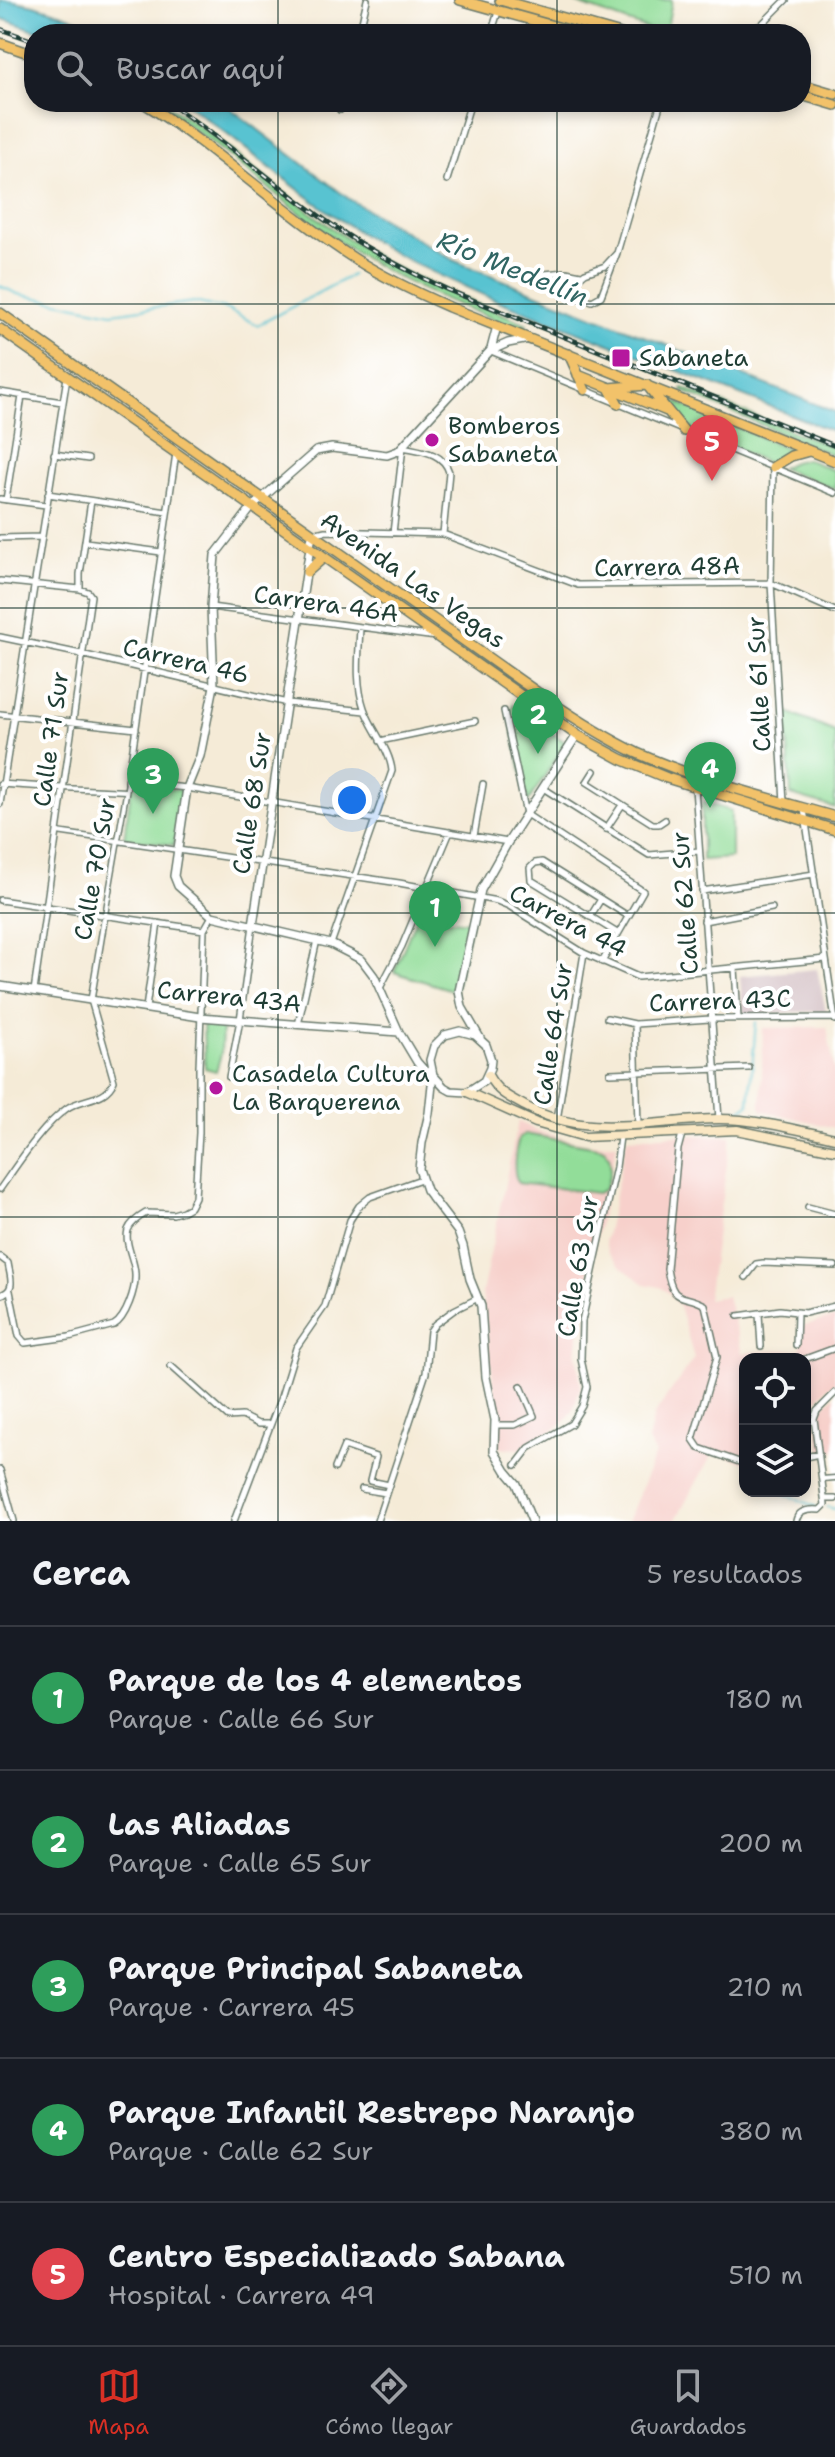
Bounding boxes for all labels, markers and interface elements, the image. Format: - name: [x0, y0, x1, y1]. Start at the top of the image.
- search box: [24, 24, 811, 112]
- icon: search: [52, 46, 96, 90]
- text: Buscar aquí: [116, 48, 284, 89]
- water label: Río Medellín: [432, 222, 594, 314]
- place label: Sabaneta: [639, 342, 749, 374]
- marker: Sabaneta: [610, 347, 632, 369]
- place label: Bomberos Sabaneta: [448, 410, 561, 470]
- pin: 5: [686, 415, 738, 481]
- marker: Bomberos Sabaneta: [423, 431, 441, 449]
- street label: Avenida Las Vegas: [314, 504, 512, 656]
- street label: Carrera 48A: [594, 550, 740, 584]
- street label: Carrera 46A: [252, 578, 400, 630]
- street label: Calle 61 Sur: [739, 615, 779, 753]
- street label: Carrera 46: [120, 631, 252, 691]
- street label: Calle 71 Sur: [26, 669, 76, 809]
- pin: 2: [512, 688, 564, 754]
- street label: Calle 68 Sur: [225, 729, 279, 877]
- pin: 4: [684, 742, 736, 808]
- pin: 3: [127, 748, 179, 814]
- your location: [332, 780, 372, 820]
- street label: Calle 70 Sur: [67, 795, 123, 943]
- street label: Calle 62 Sur: [664, 830, 706, 976]
- street label: Carrera 44: [504, 877, 632, 965]
- pin: 1: [409, 881, 461, 947]
- street label: Calle 64 Sur: [526, 960, 580, 1108]
- street label: Carrera 43A: [155, 974, 303, 1020]
- street label: Carrera 43C: [648, 983, 792, 1019]
- place label: Casadela Cultura La Barquerena: [232, 1058, 430, 1118]
- marker: Casadela Cultura La Barquerena: [207, 1079, 225, 1097]
- street label: Calle 63 Sur: [550, 1193, 606, 1339]
- map controls: [739, 1353, 811, 1497]
- button: locate: [739, 1353, 811, 1425]
- button: layers: [739, 1425, 811, 1497]
- text: Cerca: [32, 1550, 130, 1596]
- text: 5 resultados: [647, 1556, 803, 1591]
- text: Parque de los 4 elementos: [108, 1660, 522, 1701]
- text: 1: [52, 1681, 64, 1716]
- text: 180 m: [725, 1681, 803, 1716]
- text: Parque · Calle 66 Sur: [108, 1701, 374, 1736]
- text: Las Aliadas: [108, 1804, 291, 1845]
- text: 2: [49, 1825, 67, 1860]
- text: 200 m: [718, 1825, 803, 1860]
- text: Parque · Calle 65 Sur: [108, 1845, 372, 1880]
- text: Parque Principal Sabaneta: [108, 1948, 523, 1989]
- text: 3: [49, 1969, 67, 2004]
- text: 210 m: [726, 1969, 803, 2004]
- text: Parque · Carrera 45: [108, 1989, 355, 2024]
- text: Parque Infantil Restrepo Naranjo: [108, 2092, 635, 2133]
- text: 4: [49, 2113, 67, 2148]
- text: 380 m: [718, 2113, 803, 2148]
- text: Parque · Calle 62 Sur: [108, 2133, 373, 2168]
- text: Centro Especializado Sabana: [108, 2236, 565, 2277]
- text: 5: [50, 2257, 66, 2292]
- text: 510 m: [729, 2257, 803, 2292]
- text: Hospital · Carrera 49: [108, 2277, 375, 2312]
- tab: Mapa: [88, 2364, 149, 2441]
- tab: Cómo llegar: [325, 2364, 453, 2441]
- tab: Guardados: [630, 2364, 747, 2441]

